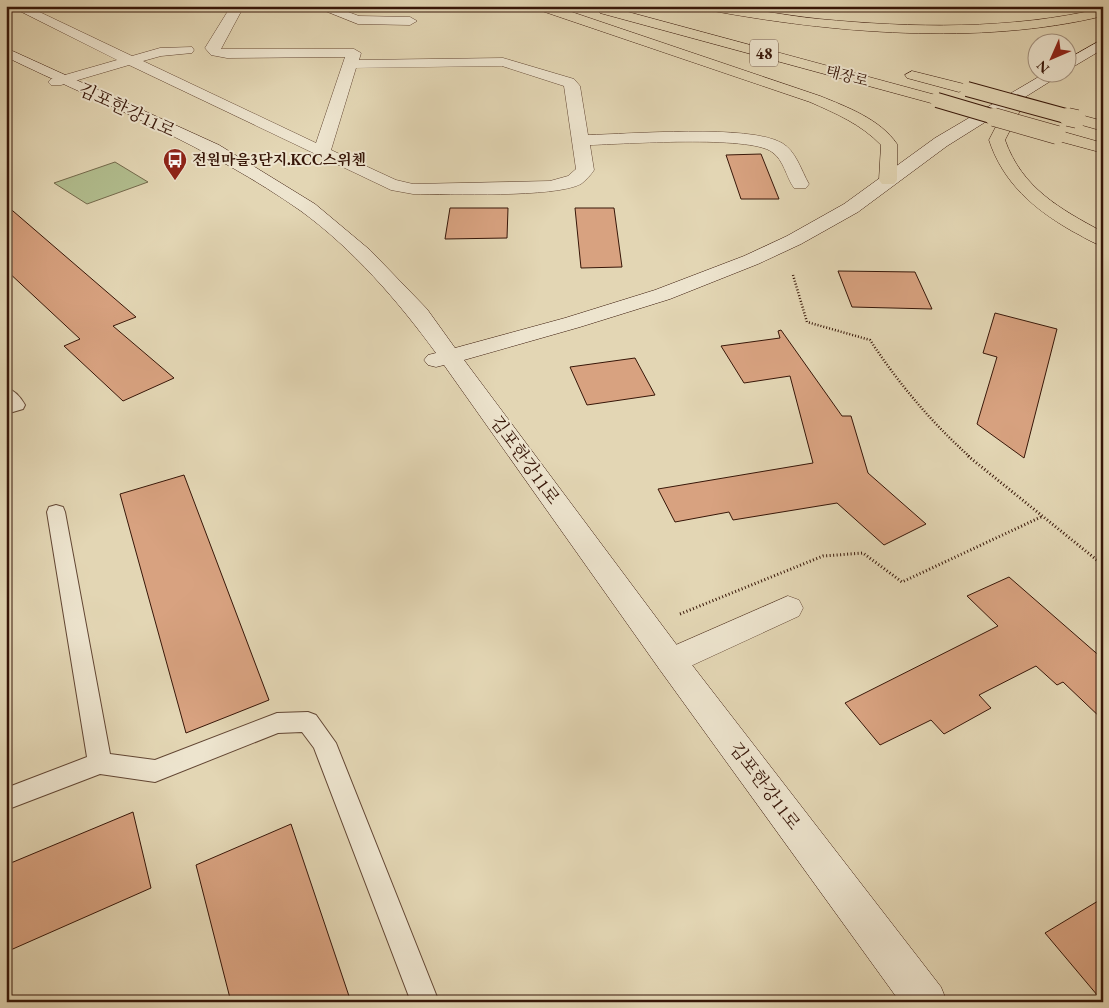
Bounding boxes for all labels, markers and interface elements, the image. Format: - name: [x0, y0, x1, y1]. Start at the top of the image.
- north arrow: [1026, 32, 1076, 82]
- road number: 48: [750, 40, 778, 66]
- text: N: [1032, 56, 1053, 78]
- street label: 태장로: [824, 61, 871, 90]
- street label: 김포한강11로: [75, 77, 179, 142]
- bus stop icon: 전원마을3단지.KCC스위첸: [162, 147, 188, 181]
- place label: 전원마을3단지.KCC스위첸: [192, 150, 366, 169]
- street label: 김포한강11로: [485, 411, 565, 509]
- street label: 김포한강11로: [725, 737, 806, 834]

